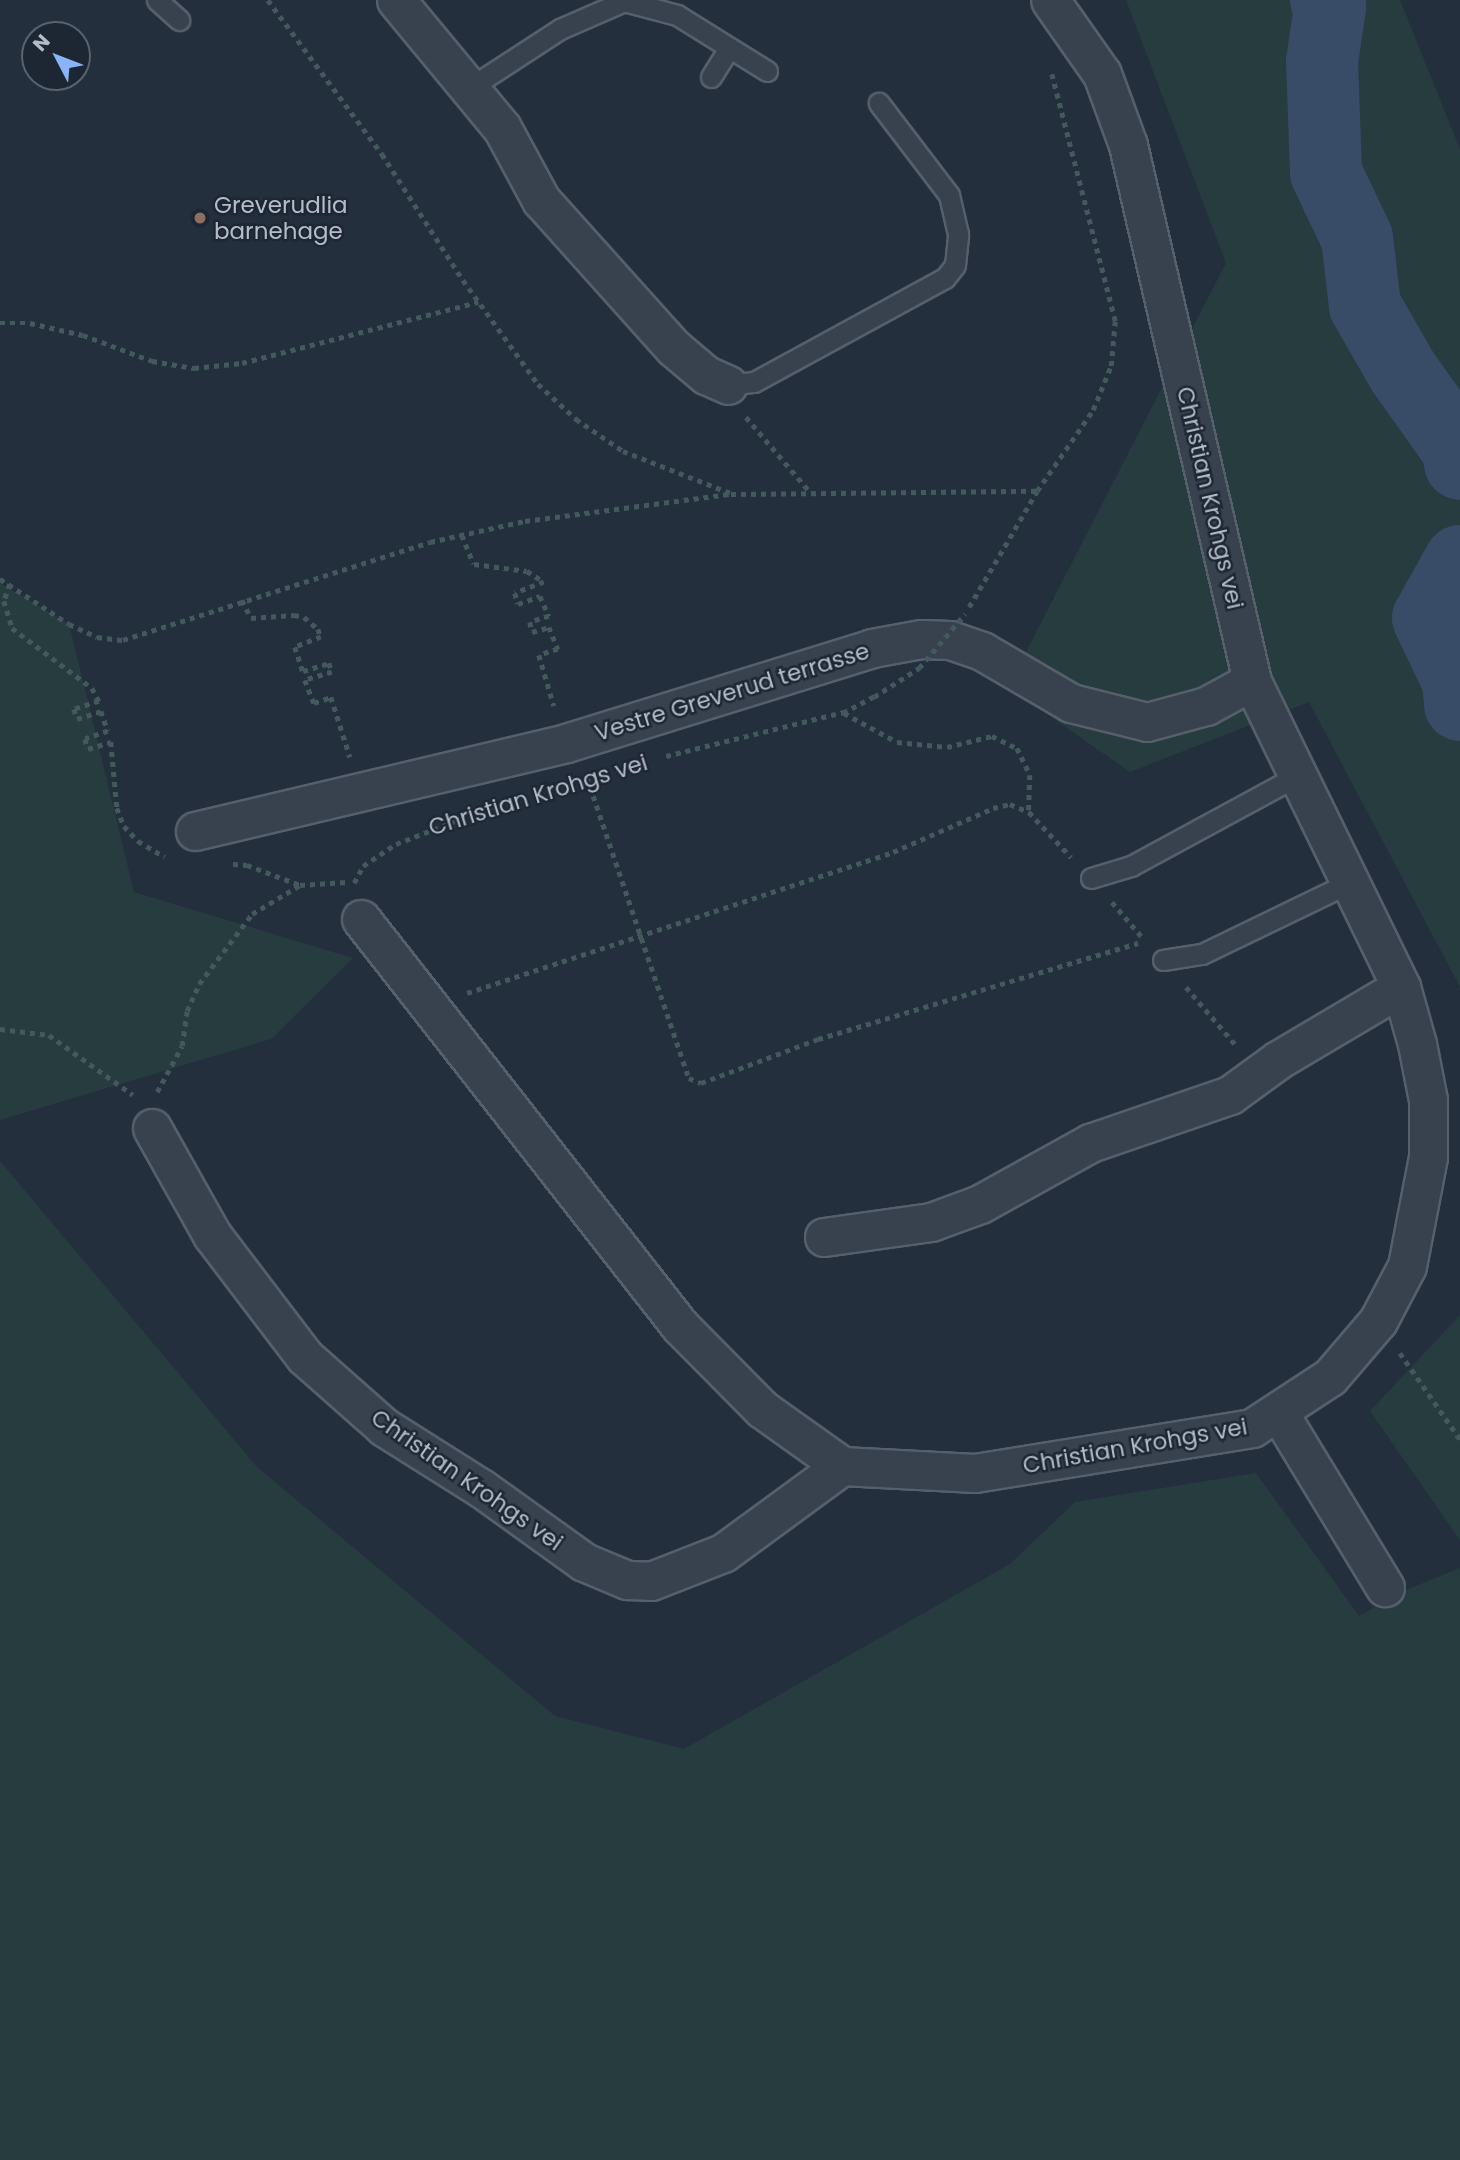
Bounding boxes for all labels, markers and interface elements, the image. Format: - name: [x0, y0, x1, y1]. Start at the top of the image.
- north arrow: [21, 21, 91, 91]
- text: N: [27, 29, 56, 57]
- place label: Greverudlia barnehage: [214, 191, 348, 245]
- marker: Greverudlia barnehage: [192, 210, 208, 226]
- street label: Christian Krohgs vei: [1171, 384, 1249, 612]
- street label: Vestre Greverud terrasse: [591, 637, 873, 747]
- street label: Christian Krohgs vei: [425, 749, 651, 841]
- street label: Christian Krohgs vei: [366, 1403, 568, 1557]
- street label: Christian Krohgs vei: [1021, 1413, 1249, 1479]

